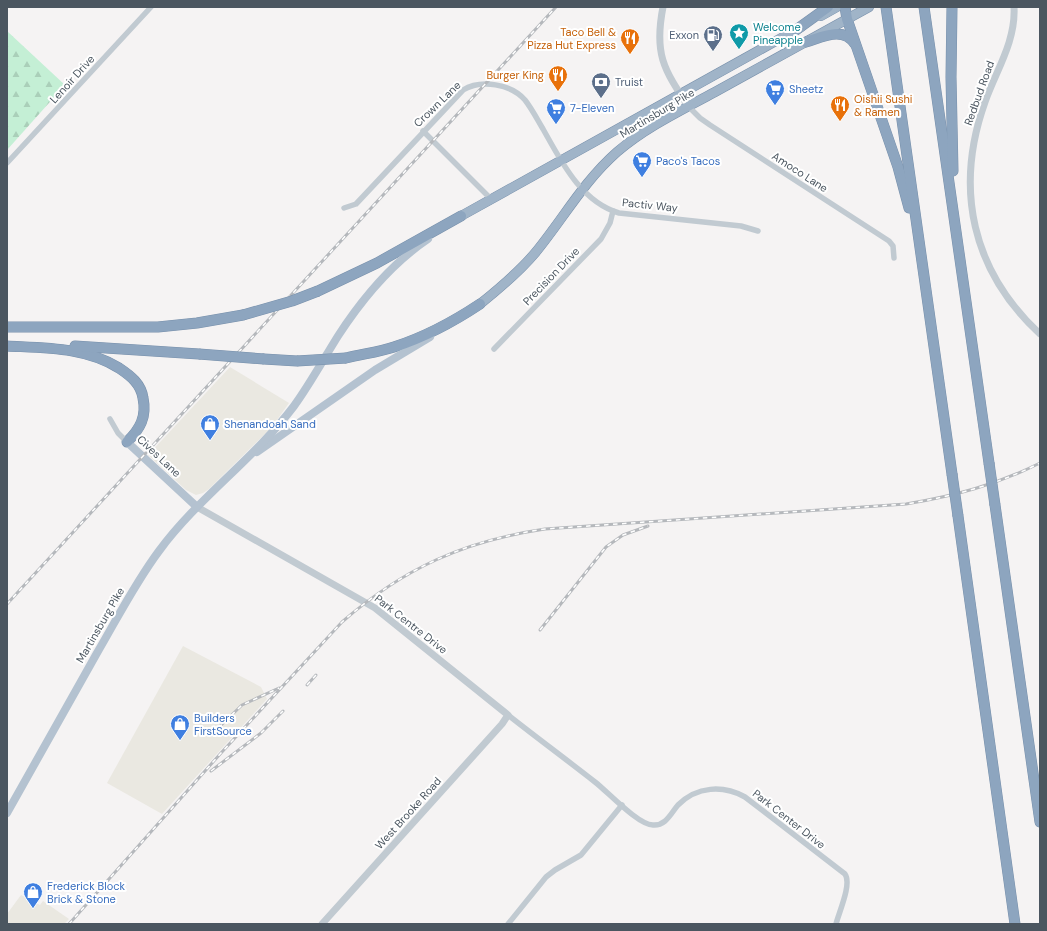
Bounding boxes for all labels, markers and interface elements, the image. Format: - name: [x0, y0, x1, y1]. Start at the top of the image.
- place label: Welcome Pineapple: [753, 20, 803, 47]
- place icon: Welcome Pineapple: [728, 22, 750, 50]
- fuel station icon: Exxon: [702, 24, 724, 52]
- place label: Taco Bell & Pizza Hut Express: [527, 25, 616, 52]
- restaurant icon: Taco Bell & Pizza Hut Express: [619, 27, 641, 55]
- place label: Exxon: [669, 28, 699, 42]
- street label: Lenoir Drive: [47, 52, 97, 106]
- street label: Redbud Road: [961, 59, 997, 127]
- restaurant icon: Burger King: [547, 64, 569, 92]
- place label: Burger King: [486, 68, 544, 82]
- bank icon: Truist: [590, 71, 612, 99]
- place label: Truist: [615, 75, 643, 89]
- street label: Crown Lane: [411, 78, 463, 130]
- supermarket icon: Sheetz: [764, 78, 786, 106]
- place label: Sheetz: [789, 82, 823, 96]
- street label: Martinsburg Pike: [617, 85, 697, 141]
- place label: Oishii Sushi & Ramen: [854, 92, 912, 119]
- restaurant icon: Oishii Sushi & Ramen: [829, 94, 851, 122]
- supermarket icon: 7-Eleven: [545, 97, 567, 125]
- place label: 7-Eleven: [570, 101, 614, 115]
- street label: Amoco Lane: [769, 149, 831, 195]
- supermarket icon: Paco's Tacos: [631, 150, 653, 178]
- place label: Paco's Tacos: [656, 154, 720, 168]
- street label: Pactiv Way: [621, 195, 679, 215]
- street label: Precision Drive: [520, 244, 582, 308]
- shop icon: Shenandoah Sand: [199, 413, 221, 441]
- place label: Shenandoah Sand: [224, 417, 316, 431]
- street label: Cives Lane: [134, 432, 184, 480]
- street label: Martinsburg Pike: [73, 585, 127, 665]
- street label: Park Centre Drive: [372, 591, 450, 657]
- place label: Builders FirstSource: [194, 711, 252, 738]
- shop icon: Builders FirstSource: [169, 713, 191, 741]
- street label: West Brooke Road: [372, 774, 444, 852]
- street label: Park Center Drive: [750, 786, 828, 852]
- place label: Frederick Block Brick & Stone: [47, 879, 126, 906]
- shop icon: Frederick Block Brick & Stone: [22, 881, 44, 909]

